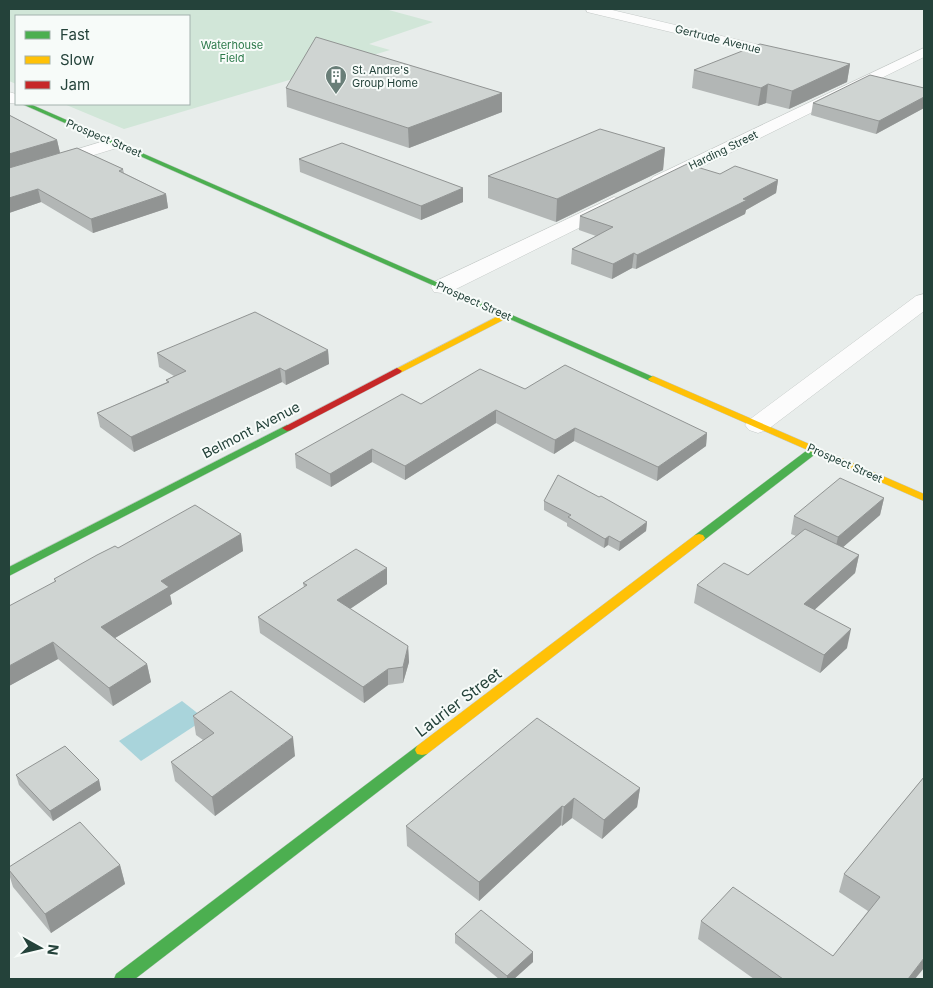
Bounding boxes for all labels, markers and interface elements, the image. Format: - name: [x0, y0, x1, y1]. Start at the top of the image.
- legend: [15, 15, 190, 105]
- street label: Gertrude Avenue: [674, 22, 762, 56]
- text: Fast: [60, 25, 90, 44]
- park label: Waterhouse Field: [201, 38, 263, 65]
- text: Slow: [60, 50, 94, 69]
- place label: St. Andre's Group Home: [352, 63, 418, 90]
- building icon: St. Andre's Group Home: [324, 64, 348, 95]
- text: Jam: [60, 75, 90, 94]
- street label: Prospect Street: [64, 116, 144, 160]
- street label: Harding Street: [686, 127, 760, 173]
- street label: Prospect Street: [434, 278, 514, 324]
- street label: Belmont Avenue: [199, 398, 302, 461]
- street label: Prospect Street: [805, 440, 885, 486]
- street label: Laurier Street: [411, 663, 505, 741]
- north arrow: [15, 923, 65, 973]
- text: N: [44, 943, 63, 956]

